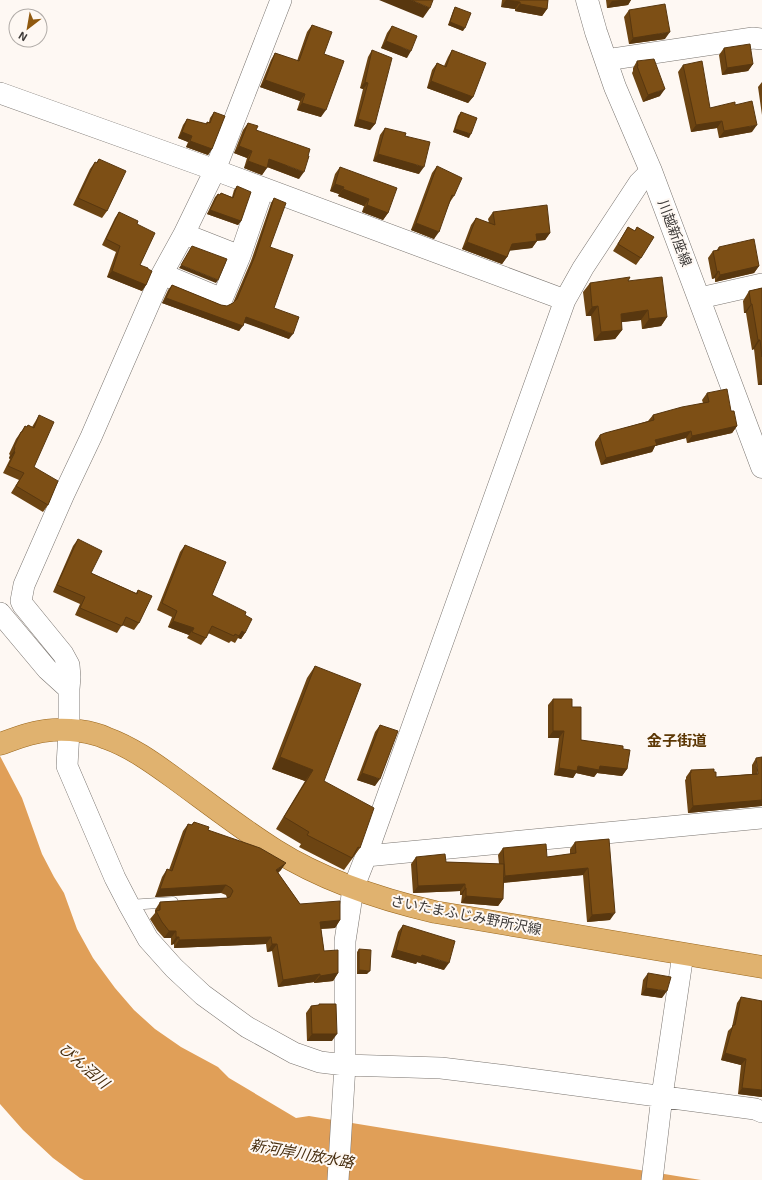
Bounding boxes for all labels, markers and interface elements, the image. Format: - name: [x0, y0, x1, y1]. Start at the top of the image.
- north arrow: [8, 8, 48, 48]
- text: N: [16, 29, 29, 45]
- street label: 川越新座線: [655, 197, 696, 269]
- district label: 金子街道: [647, 731, 707, 749]
- street label: さいたまふじみ野所沢線: [389, 892, 543, 938]
- water label: びん沼川: [56, 1039, 115, 1093]
- water label: 新河岸川放水路: [249, 1135, 357, 1171]

